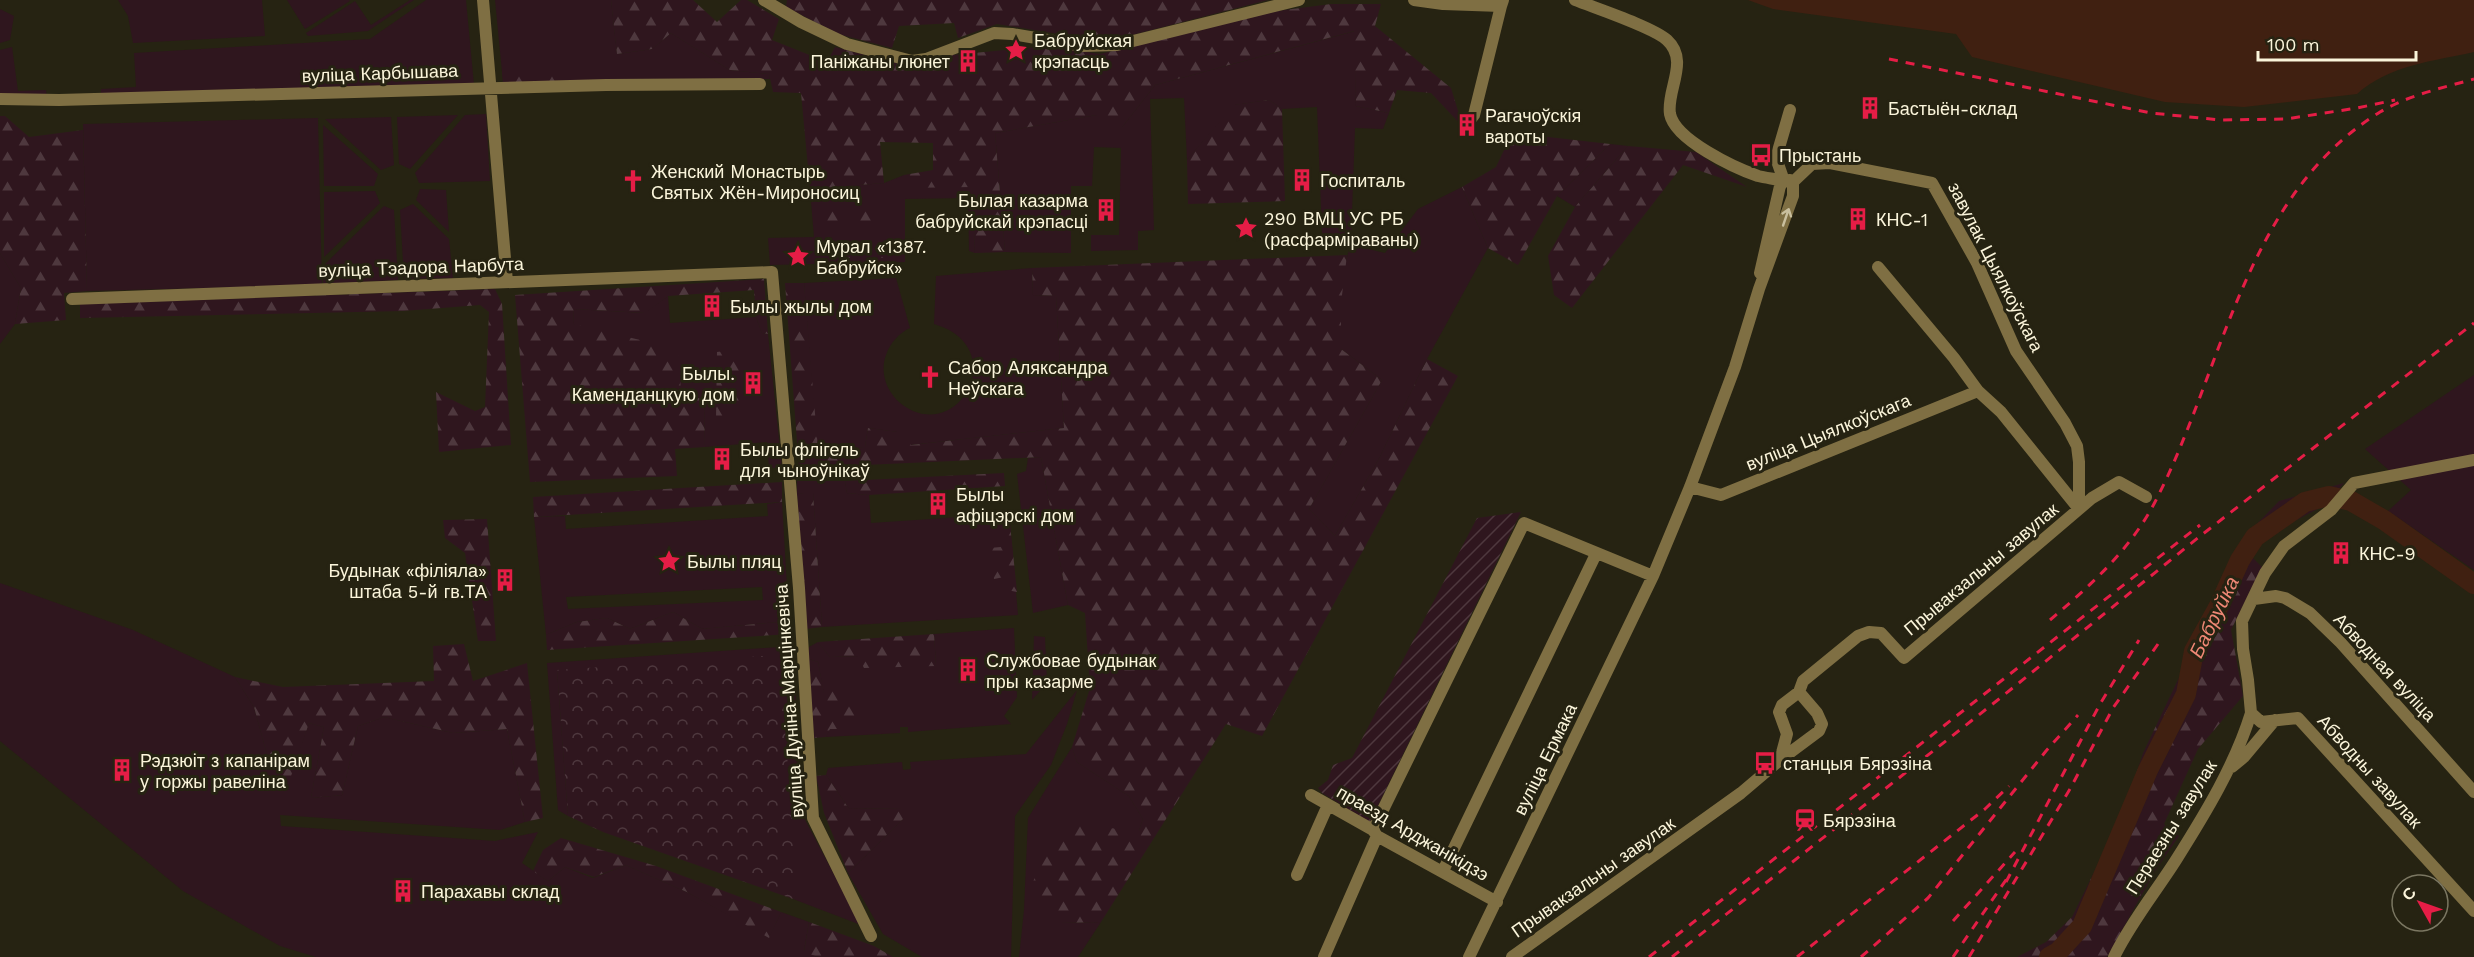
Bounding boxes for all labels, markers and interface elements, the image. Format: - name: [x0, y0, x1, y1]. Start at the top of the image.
- scale bar: [2258, 24, 2416, 62]
- place label: Бабруйская крэпасць: [1034, 30, 1132, 72]
- text: 100 m: [2267, 34, 2320, 55]
- place icon: Бабруйская крэпасць: [1003, 37, 1029, 63]
- building icon: Паніжаны люнет: [955, 48, 981, 74]
- place label: Паніжаны люнет: [810, 51, 950, 72]
- street label: вуліца Карбышава: [302, 60, 459, 86]
- building icon: Бастыён-склад: [1857, 95, 1883, 121]
- place label: Бастыён-склад: [1888, 98, 2018, 119]
- place label: Рагачоўскія вароты: [1485, 105, 1581, 147]
- building icon: Рагачоўскія вароты: [1454, 112, 1480, 138]
- bus stop icon: Прыстань: [1748, 142, 1774, 168]
- place label: Прыстань: [1779, 145, 1861, 166]
- place label: Женский Монастырь Святых Жён-Мироносиц: [651, 161, 860, 203]
- building icon: Госпиталь: [1289, 167, 1315, 193]
- church icon: Женский Монастырь Святых Жён-Мироносиц: [620, 168, 646, 194]
- place label: Госпиталь: [1320, 170, 1405, 191]
- street label: завулак Цыялкоўскага: [1944, 179, 2048, 356]
- place label: Былая казарма бабруйскай крэпасці: [915, 190, 1089, 232]
- building icon: Былая казарма бабруйскай крэпасці: [1093, 197, 1119, 223]
- building icon: КНС-1: [1845, 206, 1871, 232]
- place label: 290 ВМЦ УС РБ (расфарміраваны): [1264, 208, 1419, 250]
- one-way arrow: [1782, 208, 1793, 226]
- place label: КНС-1: [1876, 209, 1928, 230]
- place icon: 290 ВМЦ УС РБ (расфарміраваны): [1233, 215, 1259, 241]
- place label: Мурал «1387. Бабруйск»: [816, 236, 927, 278]
- place icon: Мурал «1387. Бабруйск»: [785, 243, 811, 269]
- street label: вуліца Тэадора Нарбута: [318, 253, 525, 281]
- building icon: Былы жылы дом: [699, 293, 725, 319]
- place label: Былы жылы дом: [730, 296, 872, 317]
- place label: Сабор Аляксандра Неўскага: [948, 357, 1108, 399]
- place label: Былы. Каменданцкую дом: [572, 363, 735, 405]
- church icon: Сабор Аляксандра Неўскага: [917, 364, 943, 390]
- building icon: Былы. Каменданцкую дом: [740, 370, 766, 396]
- street label: вуліца Цыялкоўскага: [1743, 389, 1914, 475]
- place label: Былы флігель для чыноўнікаў: [740, 439, 869, 481]
- building icon: Былы флігель для чыноўнікаў: [709, 446, 735, 472]
- place label: Былы афіцэрскі дом: [956, 484, 1074, 526]
- building icon: Былы афіцэрскі дом: [925, 491, 951, 517]
- street label: Прывакзальны завулак: [1900, 498, 2063, 640]
- building icon: КНС-9: [2328, 540, 2354, 566]
- place label: КНС-9: [2359, 543, 2416, 564]
- place icon: Былы пляц: [656, 548, 682, 574]
- place label: Былы пляц: [687, 551, 782, 572]
- place label: Будынак «філіяла» штаба 5-й гв.ТА: [328, 560, 487, 602]
- building icon: Будынак «філіяла» штаба 5-й гв.ТА: [492, 567, 518, 593]
- water label: Бабруйка: [2184, 572, 2244, 662]
- street label: вуліца Дуніна-Марцінкевіча: [770, 583, 808, 818]
- street label: Абводная вуліца: [2330, 609, 2441, 726]
- place label: Службовае будынак пры казарме: [986, 650, 1156, 692]
- building icon: Службовае будынак пры казарме: [955, 657, 981, 683]
- street label: вуліца Ермака: [1509, 699, 1581, 818]
- street label: Абводны завулак: [2314, 710, 2426, 832]
- place label: Рэдзюіт з капанірам у горжы равеліна: [140, 750, 310, 792]
- bus stop icon: станцыя Бярэзіна: [1752, 750, 1778, 776]
- place label: станцыя Бярэзіна: [1783, 753, 1933, 774]
- street label: Пераезны завулак: [2121, 756, 2221, 898]
- building icon: Рэдзюіт з капанірам у горжы равеліна: [109, 757, 135, 783]
- street label: праезд Арджанікідзэ: [1333, 781, 1493, 885]
- station icon: Бярэзіна: [1792, 807, 1818, 833]
- place label: Бярэзіна: [1823, 810, 1897, 831]
- street label: Прывакзальны завулак: [1507, 812, 1679, 942]
- north arrow: [2390, 873, 2450, 933]
- building icon: Парахавы склад: [390, 878, 416, 904]
- place label: Парахавы склад: [421, 881, 560, 902]
- text: С: [2398, 883, 2420, 904]

